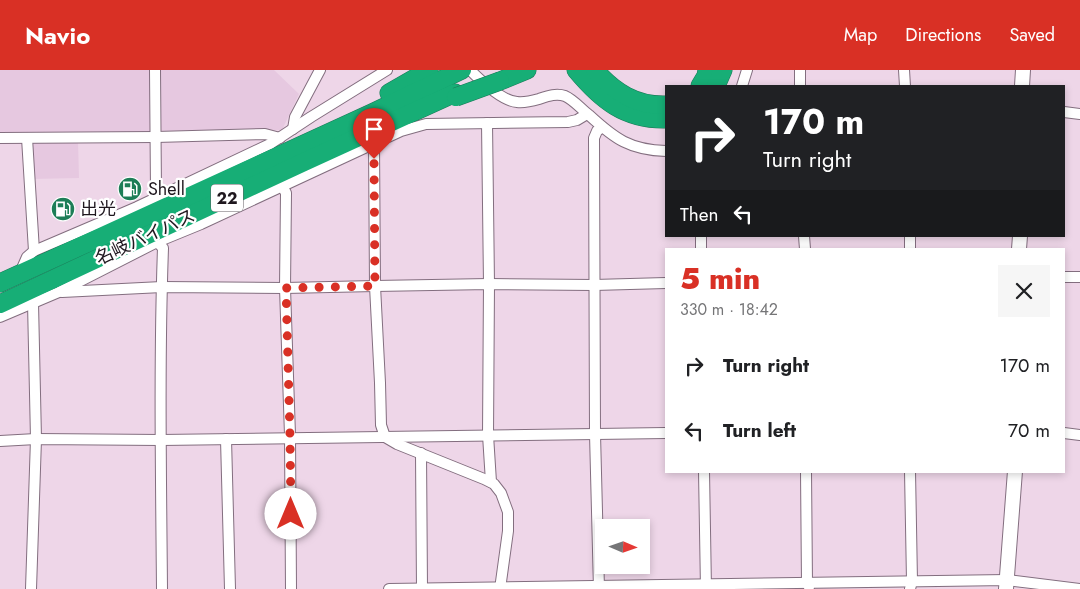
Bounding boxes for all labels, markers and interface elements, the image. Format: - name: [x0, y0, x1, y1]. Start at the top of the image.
- text: Navio: [25, 18, 90, 53]
- text: Map: [844, 22, 877, 48]
- text: Directions: [905, 22, 981, 48]
- text: Saved: [1009, 22, 1055, 48]
- text: 170 m: [763, 97, 864, 147]
- icon: right: [680, 105, 745, 170]
- pin: [353, 108, 395, 159]
- icon: arrive: [360, 115, 388, 143]
- text: Turn right: [763, 143, 851, 175]
- fuel station icon: Shell: [117, 176, 143, 202]
- place label: Shell: [148, 176, 185, 202]
- road number: 22: [211, 185, 243, 212]
- fuel station icon: 出光: [50, 196, 76, 222]
- place label: 出光: [80, 196, 116, 222]
- icon: left: [729, 200, 757, 228]
- text: Then: [680, 201, 719, 228]
- street label: 名岐バイパス: [91, 202, 199, 272]
- text: 5 min: [680, 257, 760, 300]
- button: close: [998, 265, 1050, 317]
- text: 330 m · 18:42: [680, 298, 778, 321]
- icon: right: [680, 352, 708, 380]
- text: Turn right: [723, 352, 809, 379]
- text: 170 m: [1000, 352, 1050, 379]
- icon: left: [680, 417, 708, 445]
- text: Turn left: [723, 417, 796, 444]
- text: 70 m: [1008, 417, 1050, 444]
- position arrow: [264, 487, 316, 539]
- north arrow: [595, 519, 650, 574]
- map controls: [595, 519, 650, 574]

